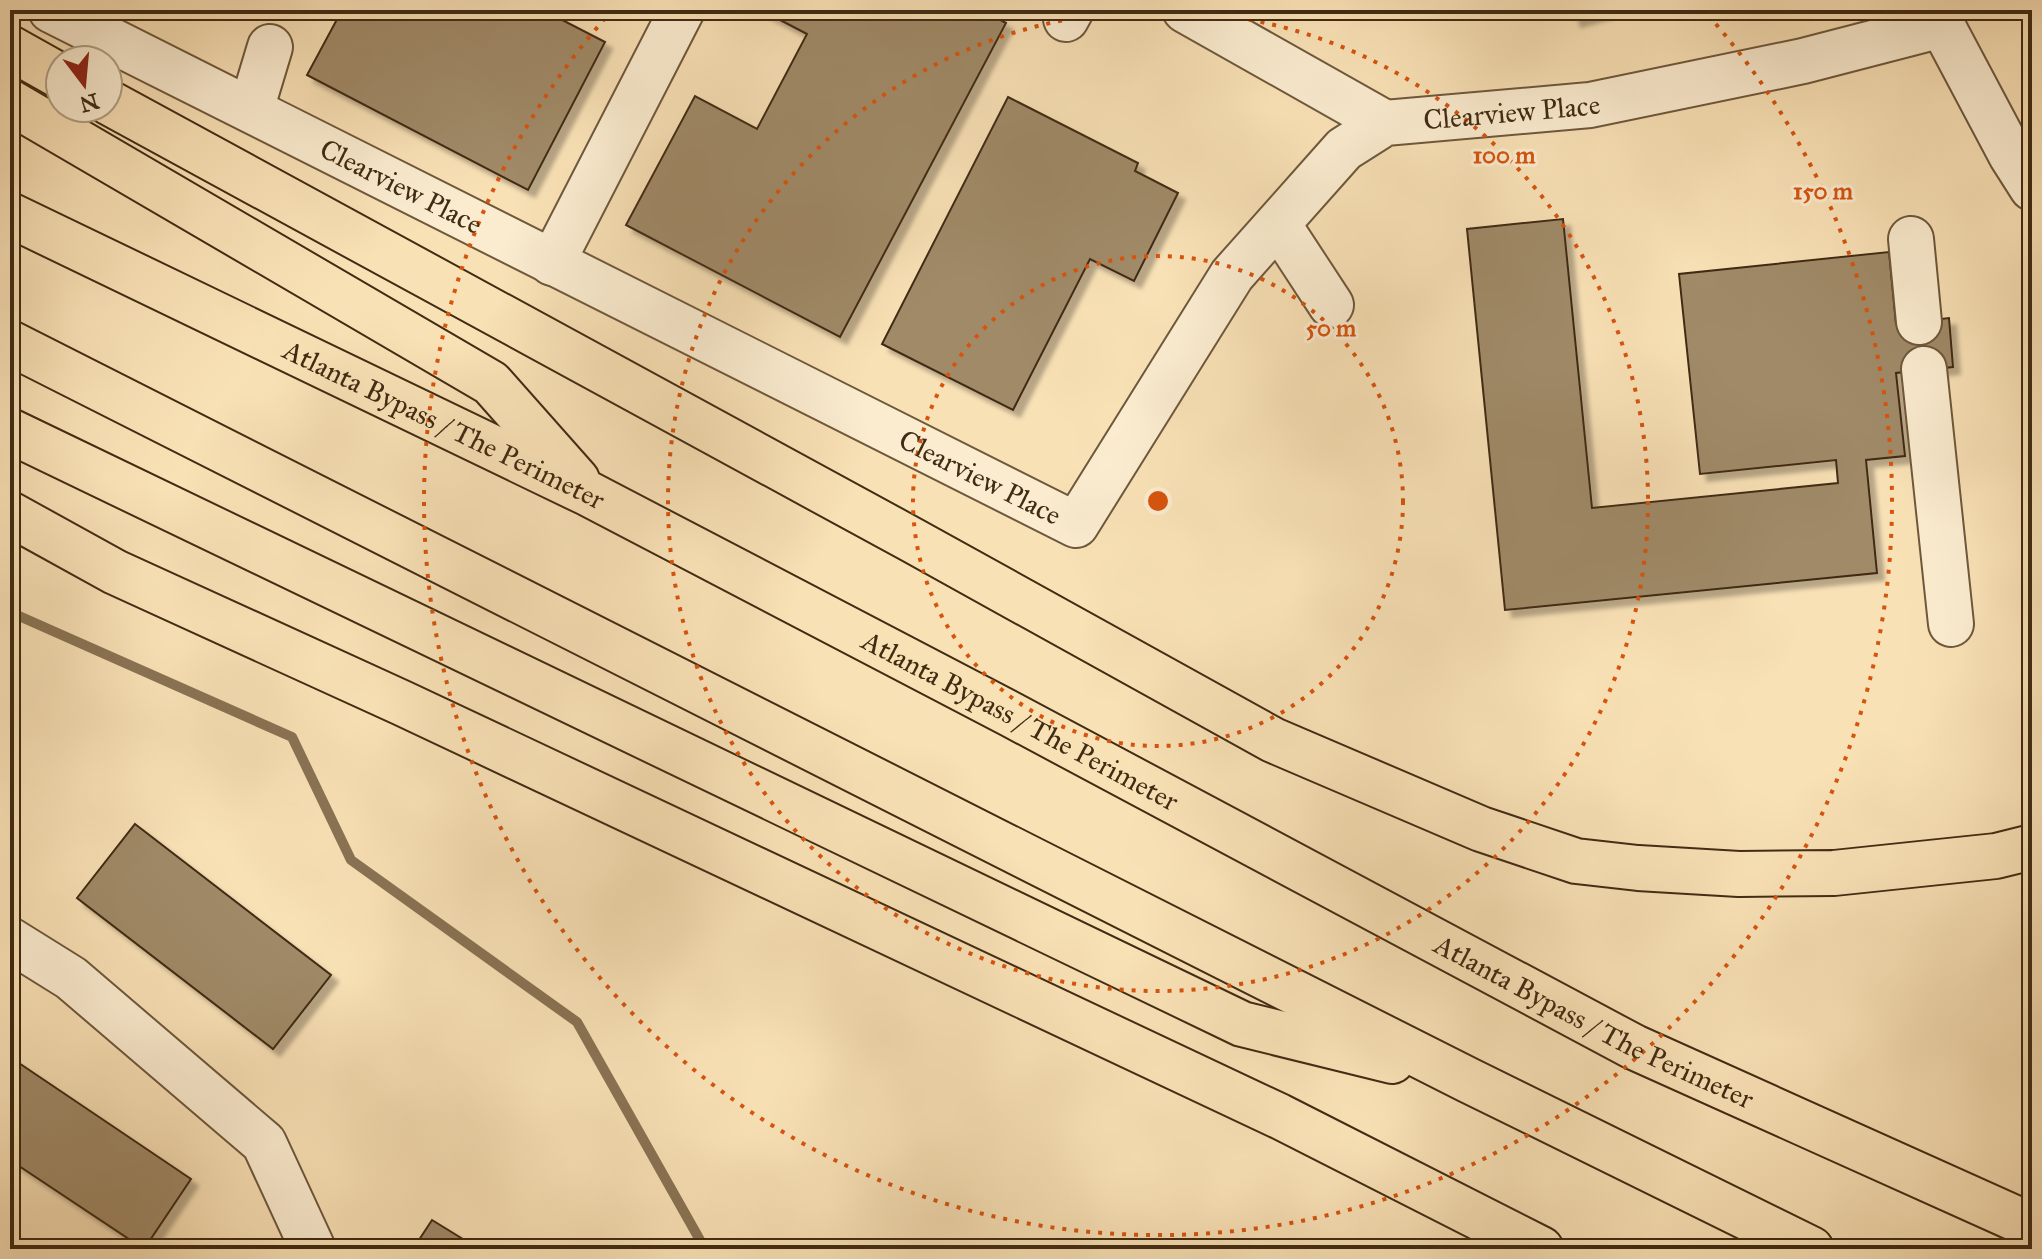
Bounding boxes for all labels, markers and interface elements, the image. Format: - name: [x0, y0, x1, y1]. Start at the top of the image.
- north arrow: [44, 44, 124, 124]
- street label: Clearview Place: [1422, 86, 1603, 138]
- text: N: [76, 87, 102, 118]
- street label: Clearview Place: [314, 131, 488, 242]
- text: 100 m: [1473, 140, 1536, 170]
- text: 150 m: [1793, 176, 1854, 206]
- text: 50 m: [1306, 313, 1357, 343]
- street label: Atlanta Bypass / The Perimeter: [277, 332, 611, 517]
- street label: Clearview Place: [893, 422, 1067, 533]
- centre of rings: [1144, 487, 1172, 515]
- street label: Atlanta Bypass / The Perimeter: [855, 622, 1185, 819]
- street label: Atlanta Bypass / The Perimeter: [1427, 926, 1760, 1117]

